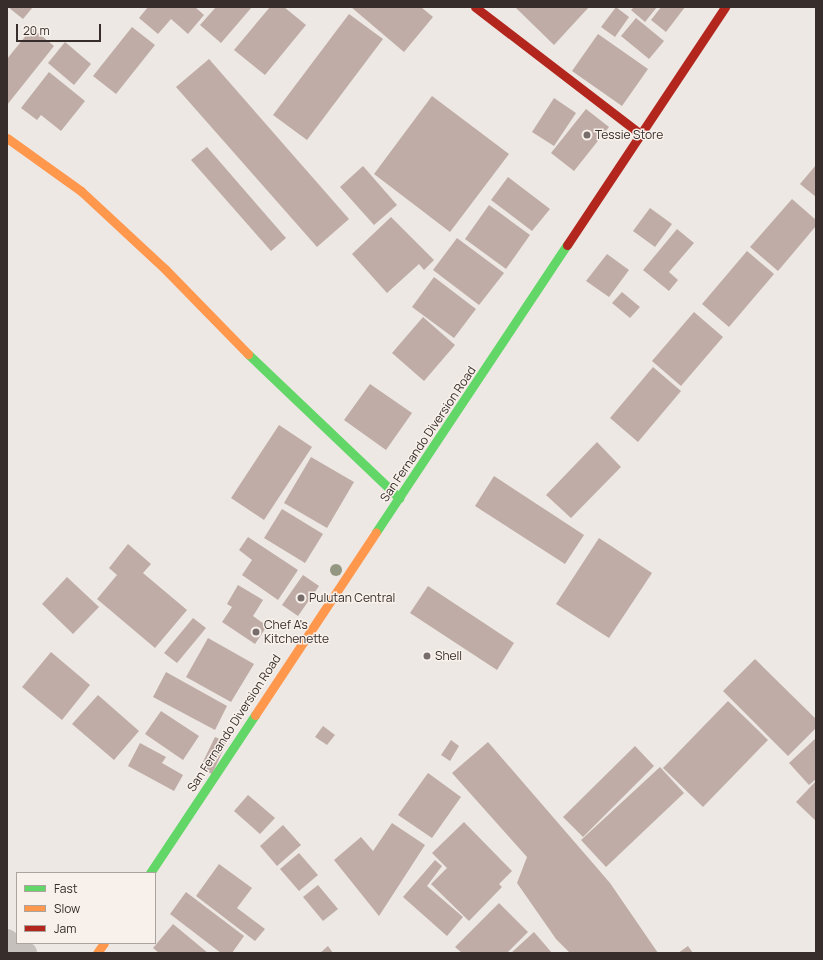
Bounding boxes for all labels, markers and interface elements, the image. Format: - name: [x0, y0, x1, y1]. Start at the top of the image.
- scale bar: [18, 16, 103, 42]
- text: 20 m: [23, 22, 50, 39]
- place label: Tessie Store: [595, 128, 663, 142]
- marker: Tessie Store: [582, 130, 592, 140]
- street label: San Fernando Diversion Road: [377, 364, 479, 504]
- place label: Pulutan Central: [309, 591, 395, 605]
- marker: Pulutan Central: [296, 593, 306, 603]
- place label: Chef A's Kitchenette: [264, 618, 329, 646]
- marker: Chef A's Kitchenette: [251, 627, 261, 637]
- place label: Shell: [435, 649, 462, 663]
- marker: Shell: [422, 651, 432, 661]
- street label: San Fernando Diversion Road: [184, 652, 284, 794]
- legend: [16, 872, 156, 944]
- text: Fast: [54, 880, 78, 897]
- text: Slow: [54, 900, 80, 917]
- text: Jam: [54, 920, 76, 937]

